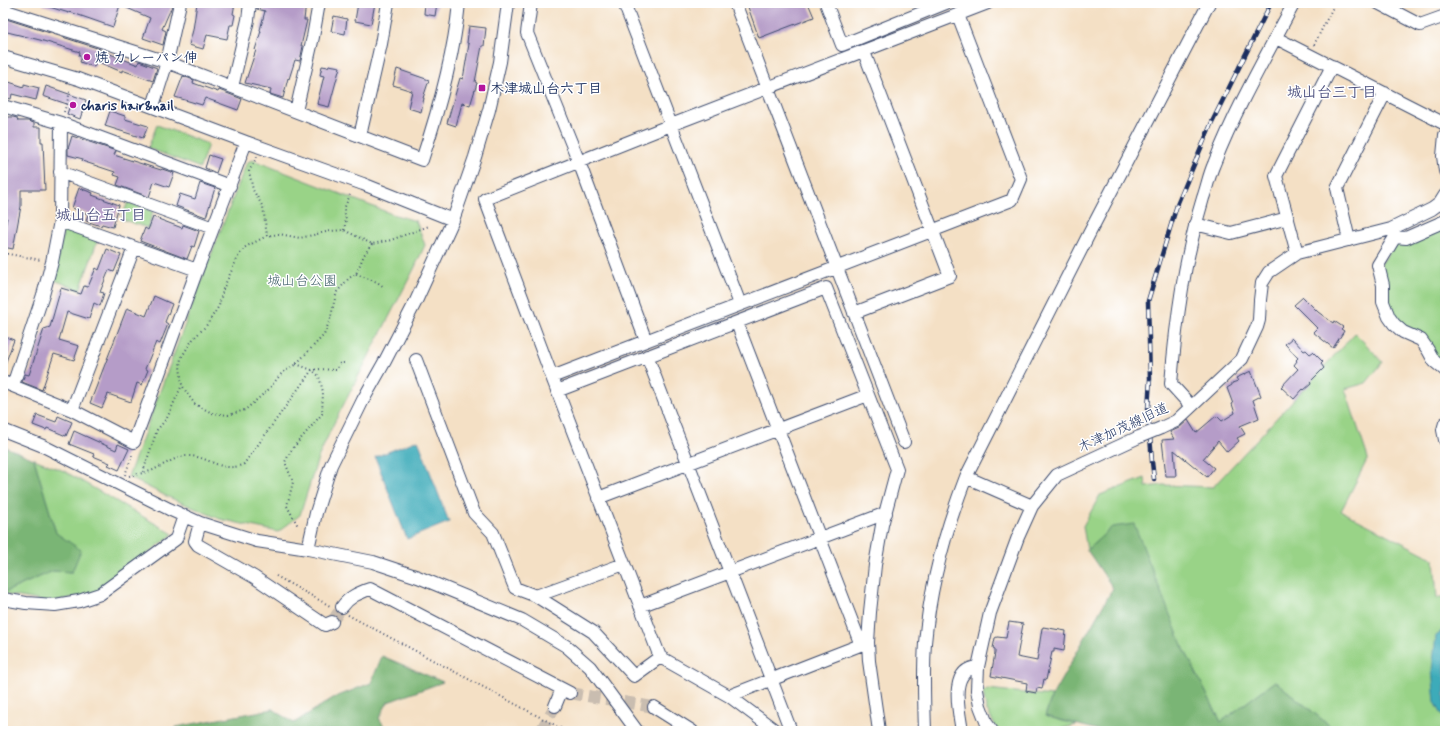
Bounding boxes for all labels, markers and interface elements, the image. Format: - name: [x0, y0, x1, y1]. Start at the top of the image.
- place label: 焼 カレーパン伸: [95, 49, 197, 67]
- marker: 焼 カレーパン伸: [82, 52, 92, 62]
- place label: 木津城山台六丁目: [490, 80, 602, 98]
- marker: 木津城山台六丁目: [477, 83, 487, 93]
- district label: 城山台三丁目: [1287, 83, 1377, 103]
- place label: charis hair&nail: [80, 97, 174, 115]
- marker: charis hair&nail: [68, 100, 78, 110]
- district label: 城山台五丁目: [56, 206, 146, 226]
- park label: 城山台公園: [267, 272, 337, 290]
- street label: 木津加茂線旧道: [1075, 399, 1172, 457]

